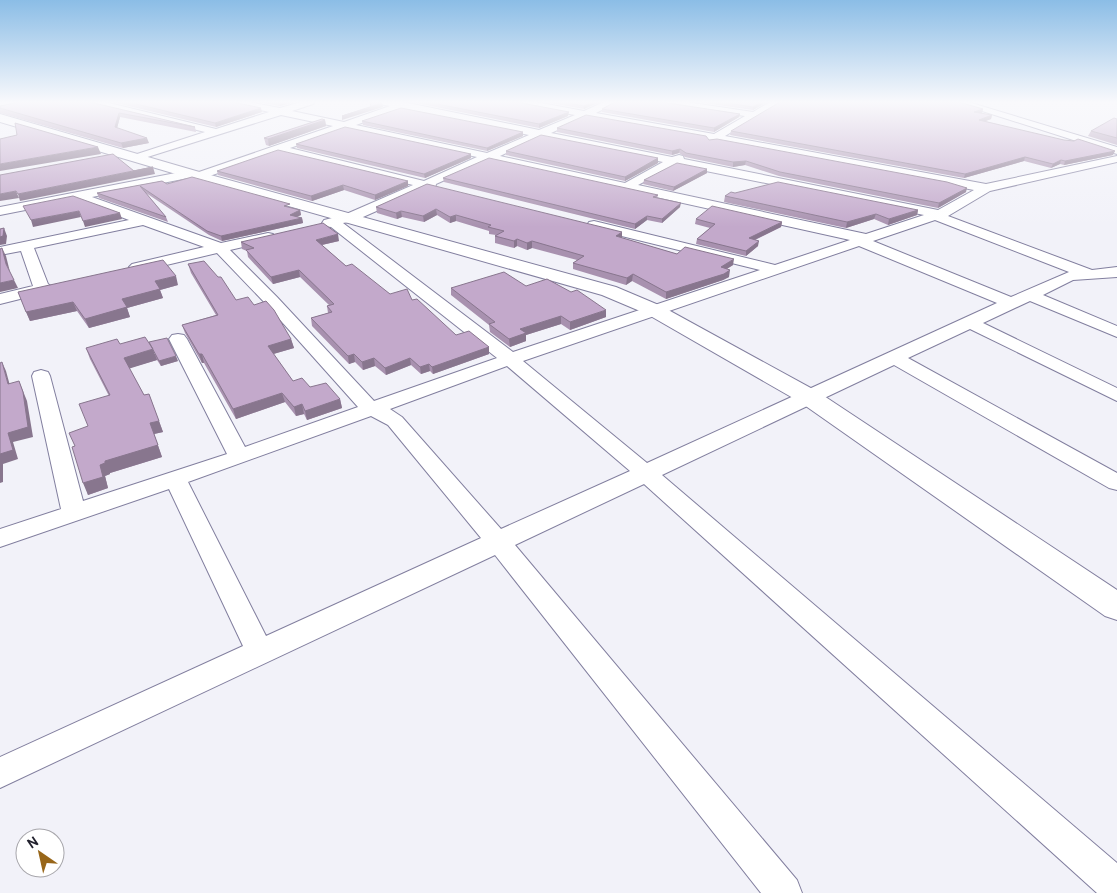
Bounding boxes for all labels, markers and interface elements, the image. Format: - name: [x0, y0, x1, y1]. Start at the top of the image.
- north arrow: [15, 828, 65, 878]
- text: N: [25, 834, 42, 853]

